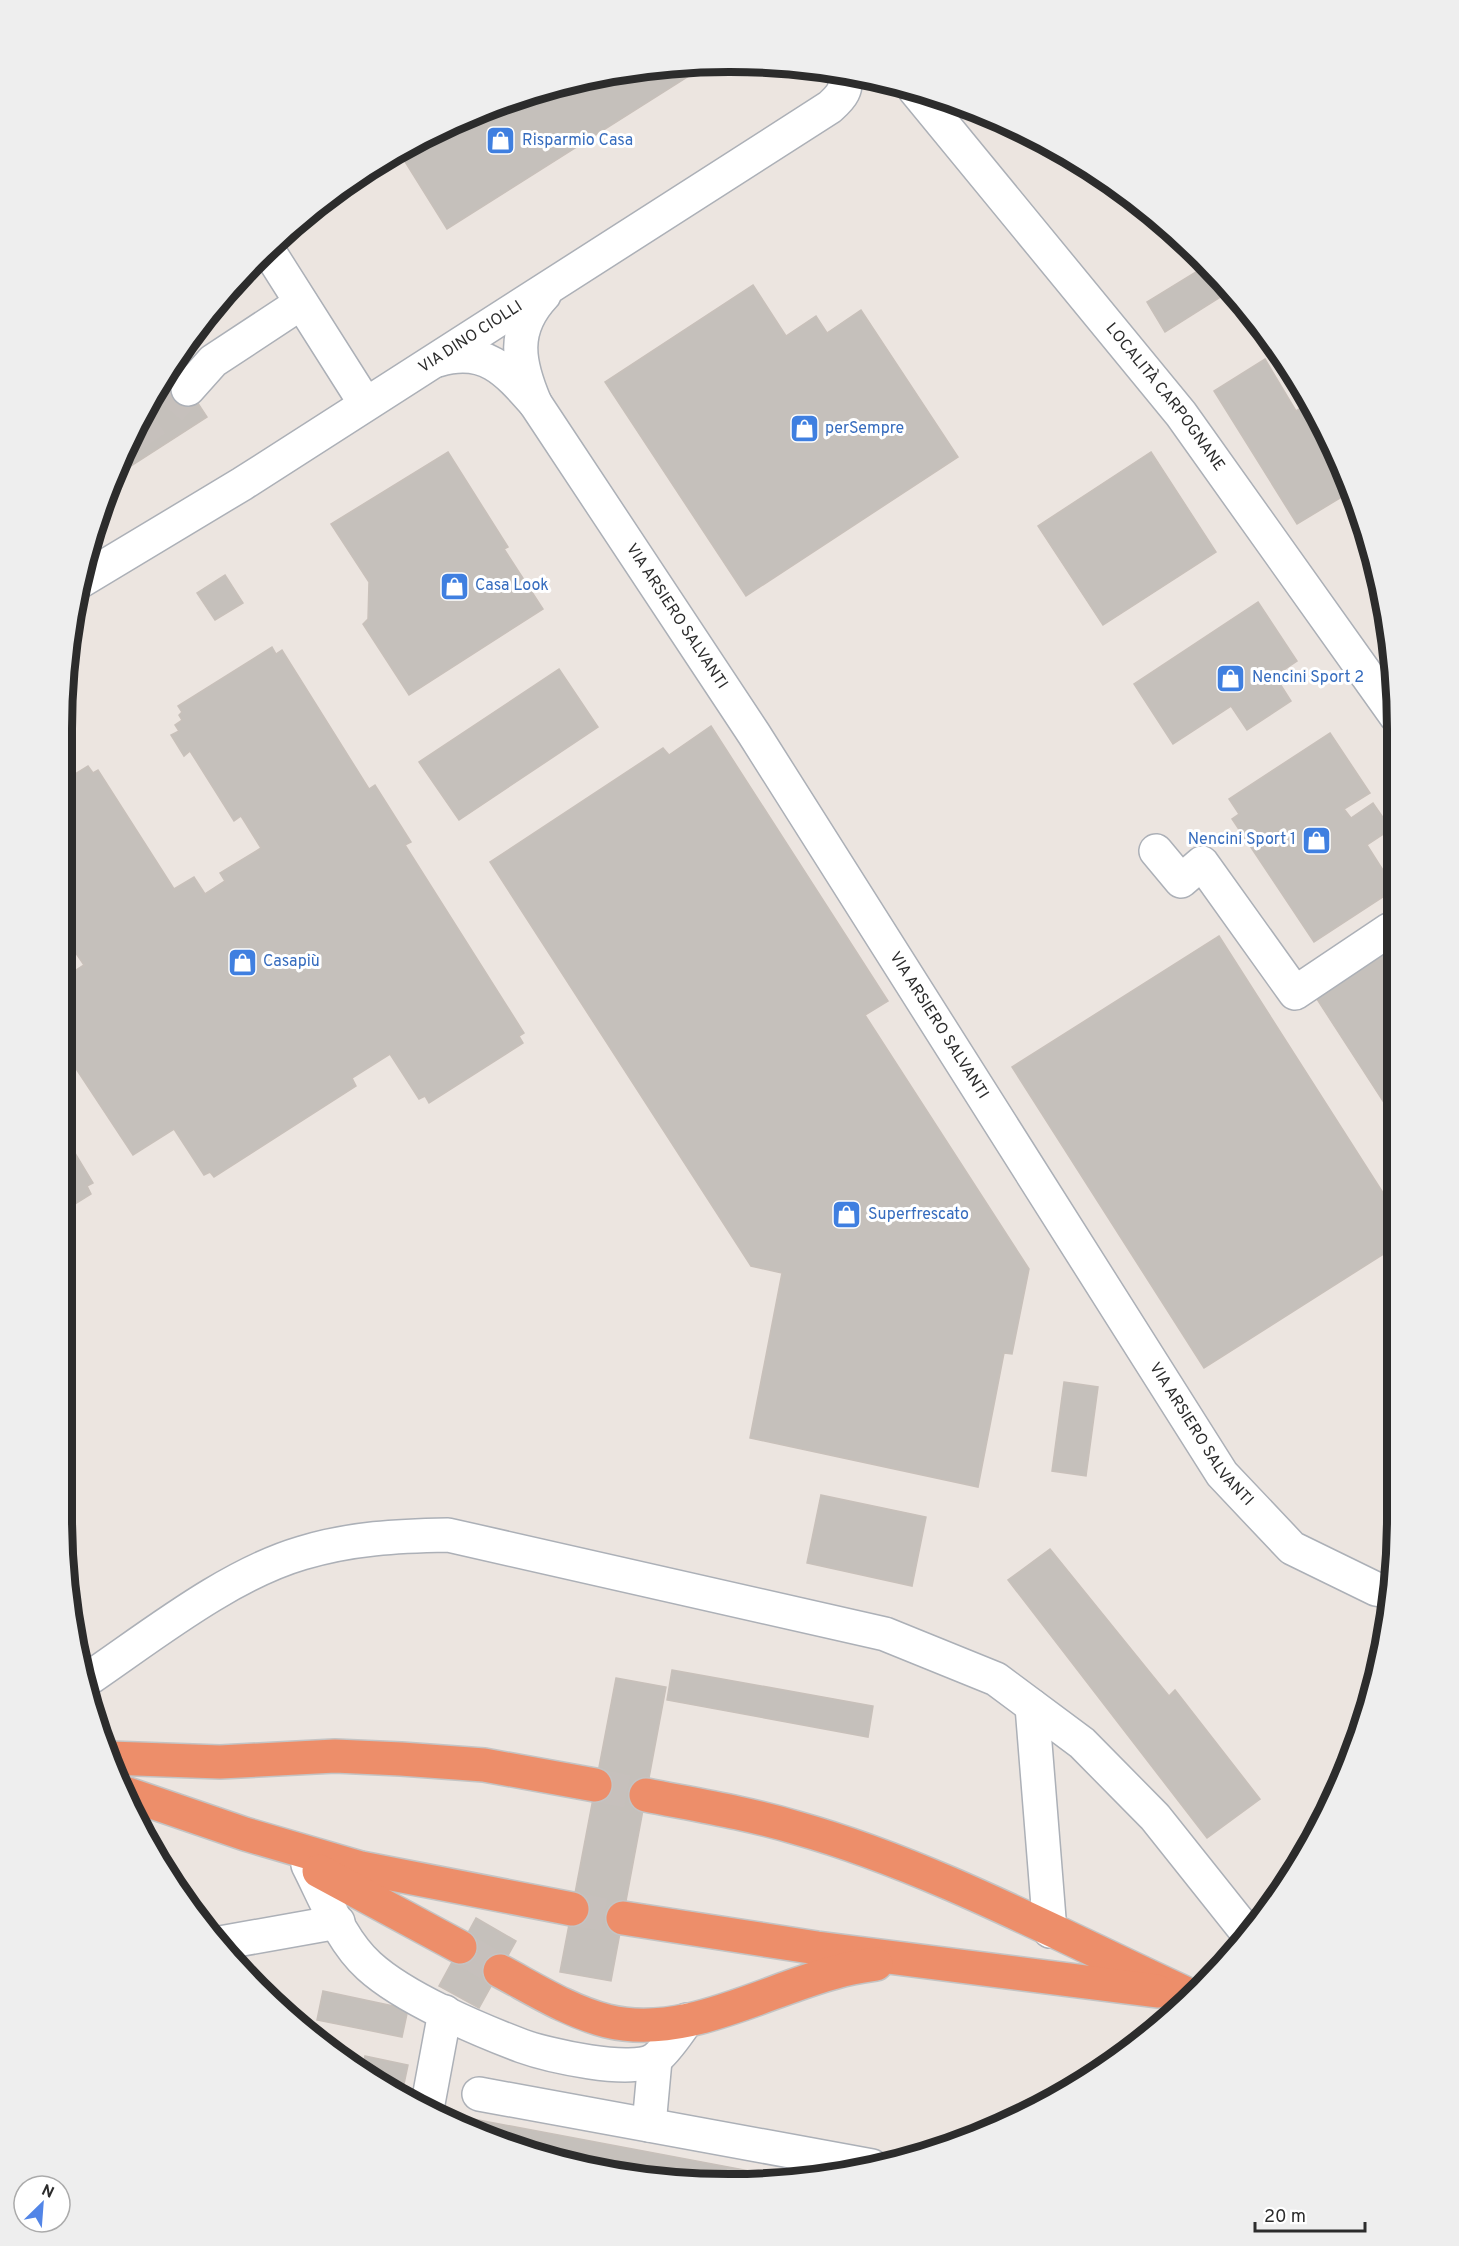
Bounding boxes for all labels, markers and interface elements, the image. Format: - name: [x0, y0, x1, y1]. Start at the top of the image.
- shop icon: Risparmio Casa: [485, 125, 517, 157]
- place label: Risparmio Casa: [522, 131, 633, 151]
- street label: VIA DINO CIOLLI: [415, 297, 526, 378]
- street label: LOCALITÀ CARPOGNANE: [1101, 319, 1229, 475]
- shop icon: perSempre: [788, 413, 820, 445]
- place label: perSempre: [825, 419, 904, 439]
- street label: VIA ARSIERO SALVANTI: [621, 540, 732, 693]
- shop icon: Casa Look: [438, 570, 470, 602]
- place label: Casa Look: [475, 576, 549, 596]
- shop icon: Nencini Sport 2: [1215, 662, 1247, 694]
- place label: Nencini Sport 2: [1252, 668, 1364, 688]
- shop icon: Nencini Sport 1: [1301, 824, 1333, 856]
- place label: Nencini Sport 1: [1188, 830, 1296, 850]
- shop icon: Casapiù: [226, 946, 258, 978]
- street label: VIA ARSIERO SALVANTI: [884, 948, 992, 1103]
- place label: Casapiù: [263, 952, 320, 972]
- shop icon: Superfrescato: [831, 1199, 863, 1231]
- place label: Superfrescato: [868, 1205, 969, 1225]
- street label: VIA ARSIERO SALVANTI: [1144, 1359, 1257, 1510]
- north arrow: [12, 2174, 72, 2234]
- text: N: [38, 2181, 57, 2204]
- scale bar: [1255, 2195, 1364, 2233]
- text: 20 m: [1264, 2206, 1306, 2229]

